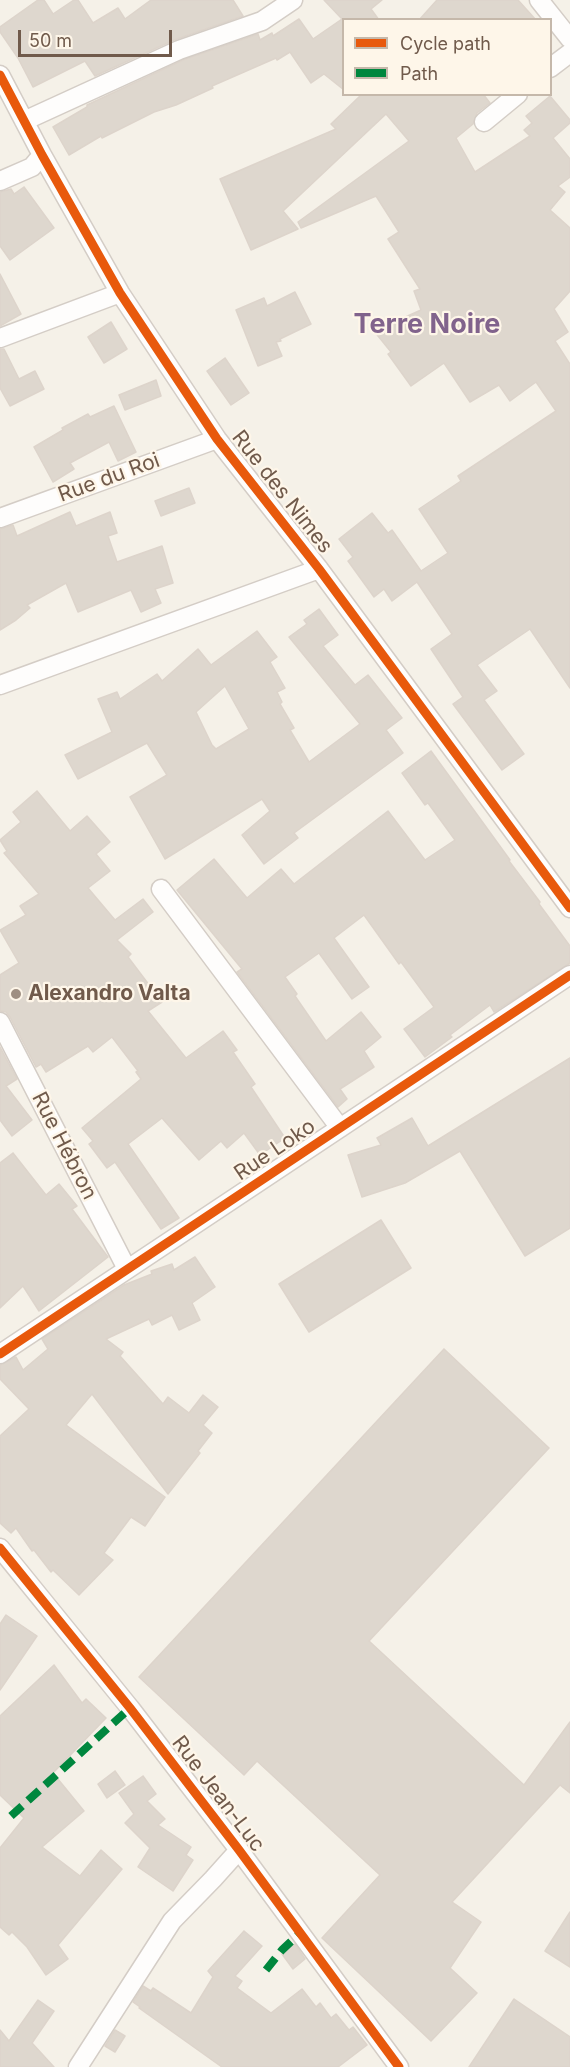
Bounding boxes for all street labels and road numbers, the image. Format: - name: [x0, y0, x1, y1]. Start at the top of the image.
- street label: Rue des Nimes: [226, 426, 338, 558]
- street label: Rue du Roi: [55, 448, 163, 508]
- street label: Rue Hébron: [26, 1088, 102, 1204]
- street label: Rue Loko: [230, 1114, 320, 1186]
- street label: Rue Jean-Luc: [166, 1731, 270, 1857]

